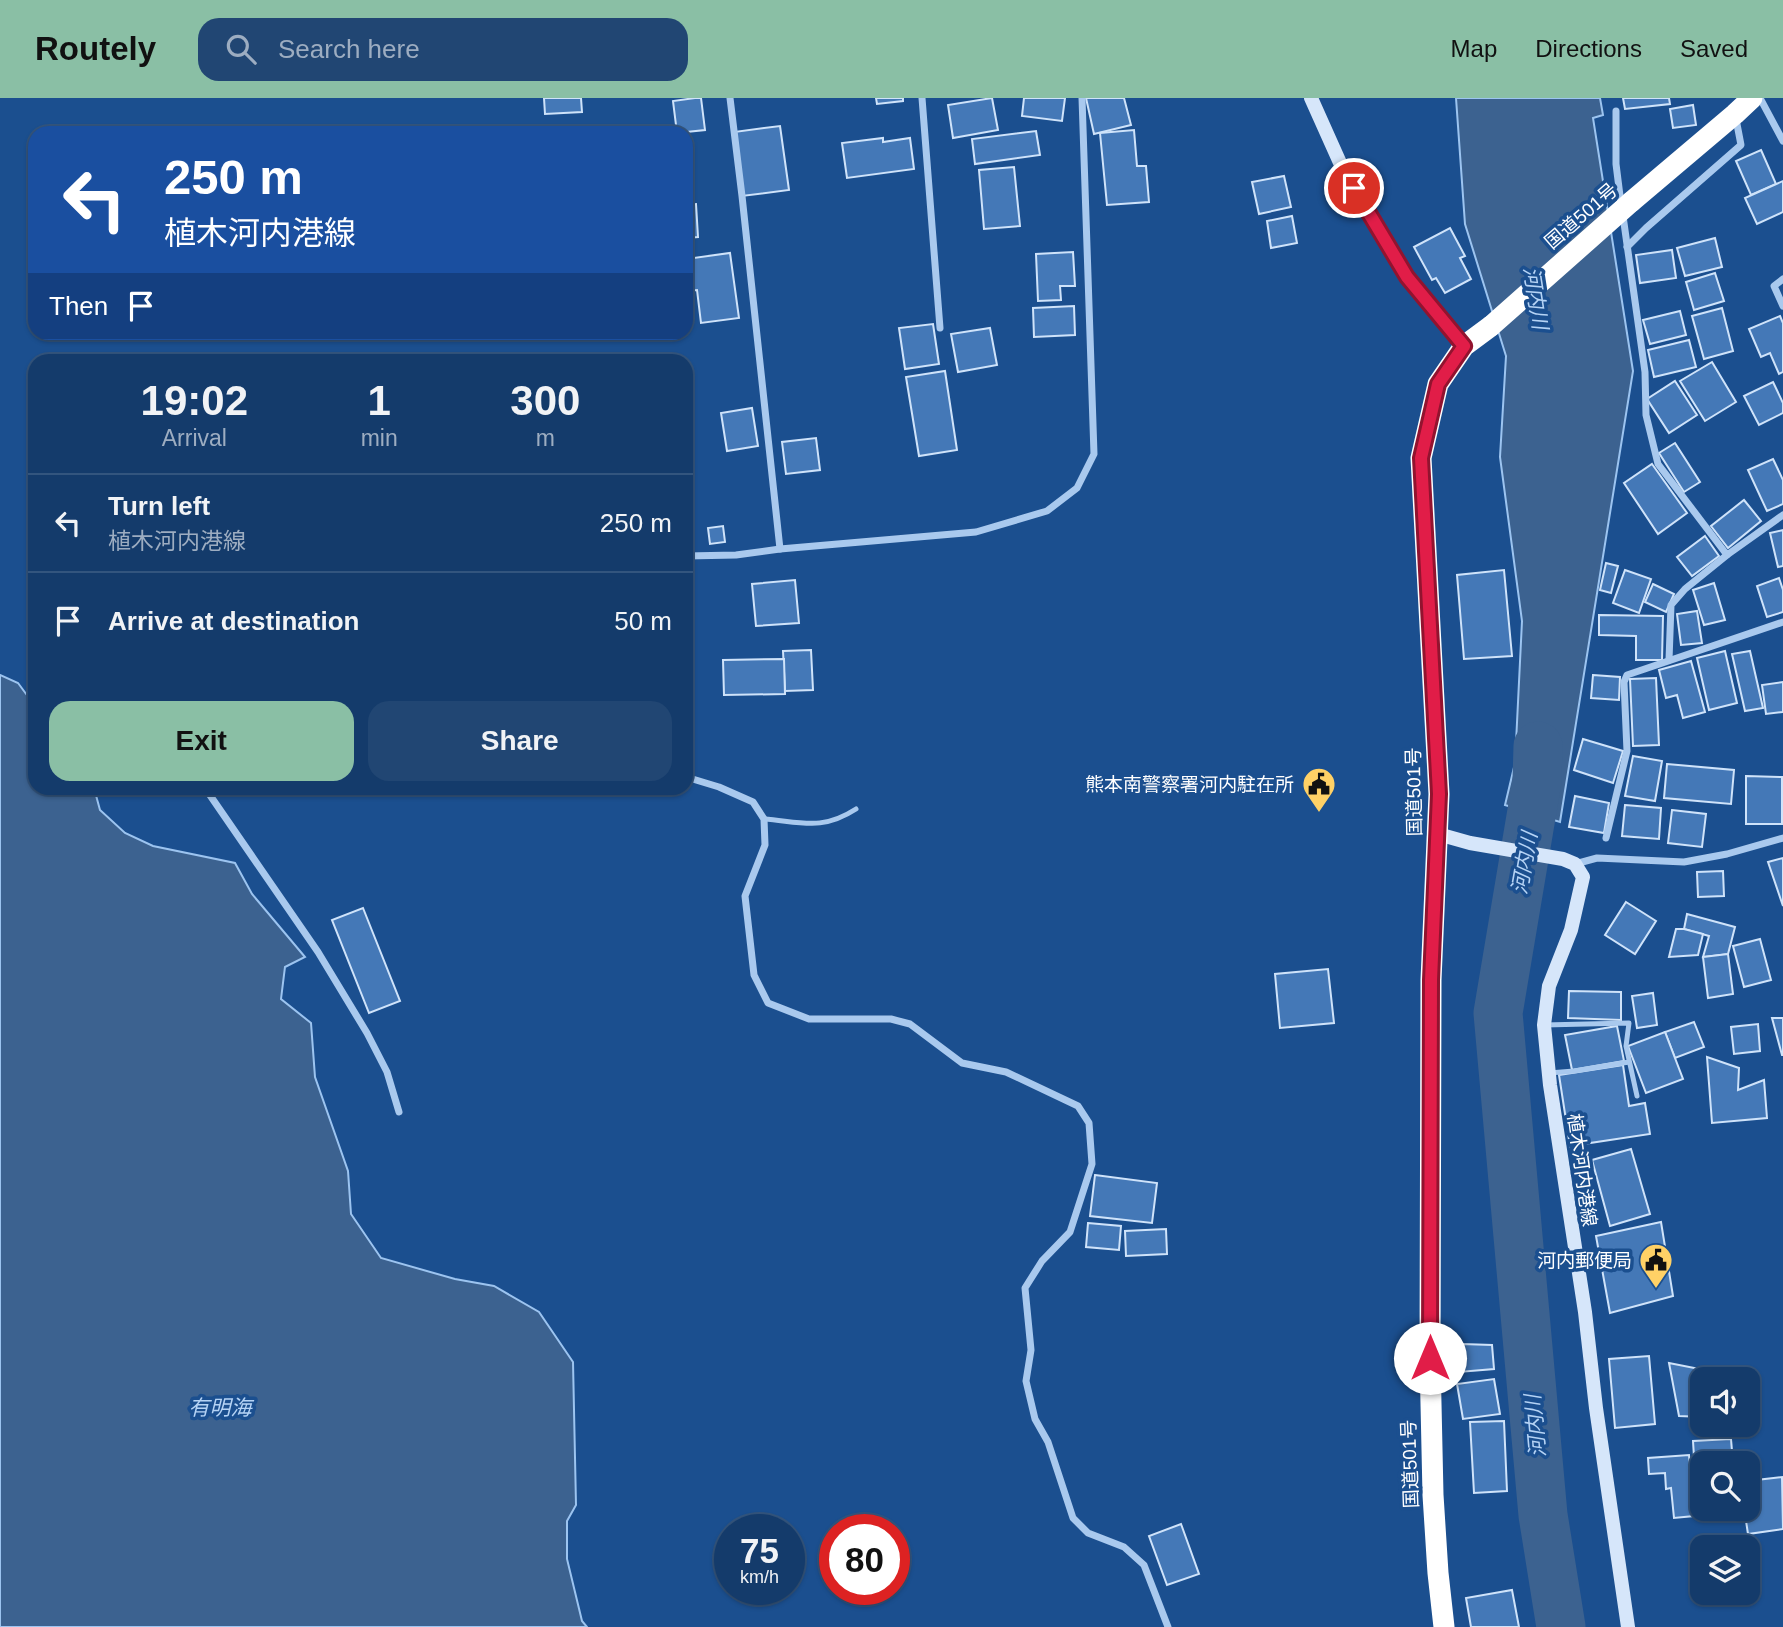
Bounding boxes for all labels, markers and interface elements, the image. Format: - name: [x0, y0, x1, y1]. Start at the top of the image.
- search box: [198, 18, 688, 81]
- text: Routely: [35, 30, 156, 67]
- icon: search: [222, 30, 260, 68]
- text: Search here: [278, 34, 420, 64]
- text: Map: [1451, 35, 1497, 62]
- text: Directions: [1535, 35, 1642, 62]
- text: Saved: [1680, 35, 1748, 62]
- text: 250 m: [164, 150, 303, 204]
- icon: left: [49, 154, 140, 245]
- pin: [1324, 158, 1384, 218]
- icon: arrive: [1335, 169, 1373, 207]
- street label: 国道501号: [1541, 179, 1621, 253]
- text: 植木河内港線: [164, 215, 356, 251]
- water label: 河内川: [1520, 265, 1553, 333]
- icon: arrive: [122, 287, 160, 325]
- text: Then: [49, 291, 108, 321]
- text: 19:02: [141, 377, 248, 424]
- text: 1: [367, 377, 391, 424]
- text: 300: [510, 377, 580, 424]
- text: Arrival: [162, 425, 227, 451]
- text: min: [361, 425, 398, 451]
- text: m: [536, 425, 555, 451]
- text: Turn left: [108, 491, 210, 521]
- icon: left: [49, 504, 87, 542]
- text: 250 m: [600, 508, 672, 538]
- text: 植木河内港線: [108, 528, 246, 554]
- icon: arrive: [49, 602, 87, 640]
- text: Arrive at destination: [108, 606, 359, 636]
- text: 50 m: [614, 606, 672, 636]
- button: Exit: [49, 701, 354, 781]
- button: Share: [368, 701, 672, 781]
- street label: 国道501号: [1403, 747, 1425, 837]
- public building icon: 熊本南警察署河内駐在所: [1300, 765, 1338, 814]
- place label: 熊本南警察署河内駐在所: [1085, 774, 1294, 795]
- water label: 河内川: [1507, 828, 1541, 896]
- street label: 植木河内港線: [1564, 1112, 1600, 1228]
- public building icon: 河内郵便局: [1637, 1241, 1675, 1290]
- place label: 河内郵便局: [1537, 1250, 1632, 1271]
- position arrow: [1393, 1321, 1467, 1395]
- map controls: [1690, 1367, 1760, 1605]
- button: sound: [1690, 1367, 1760, 1437]
- water label: 河内川: [1521, 1392, 1549, 1458]
- water label: 有明海: [189, 1396, 254, 1419]
- street label: 国道501号: [1398, 1419, 1422, 1509]
- button: search: [1690, 1451, 1760, 1521]
- speed limit sign: 80: [819, 1514, 910, 1605]
- text: 75: [740, 1531, 779, 1570]
- button: layers: [1690, 1535, 1760, 1605]
- text: km/h: [740, 1567, 779, 1587]

